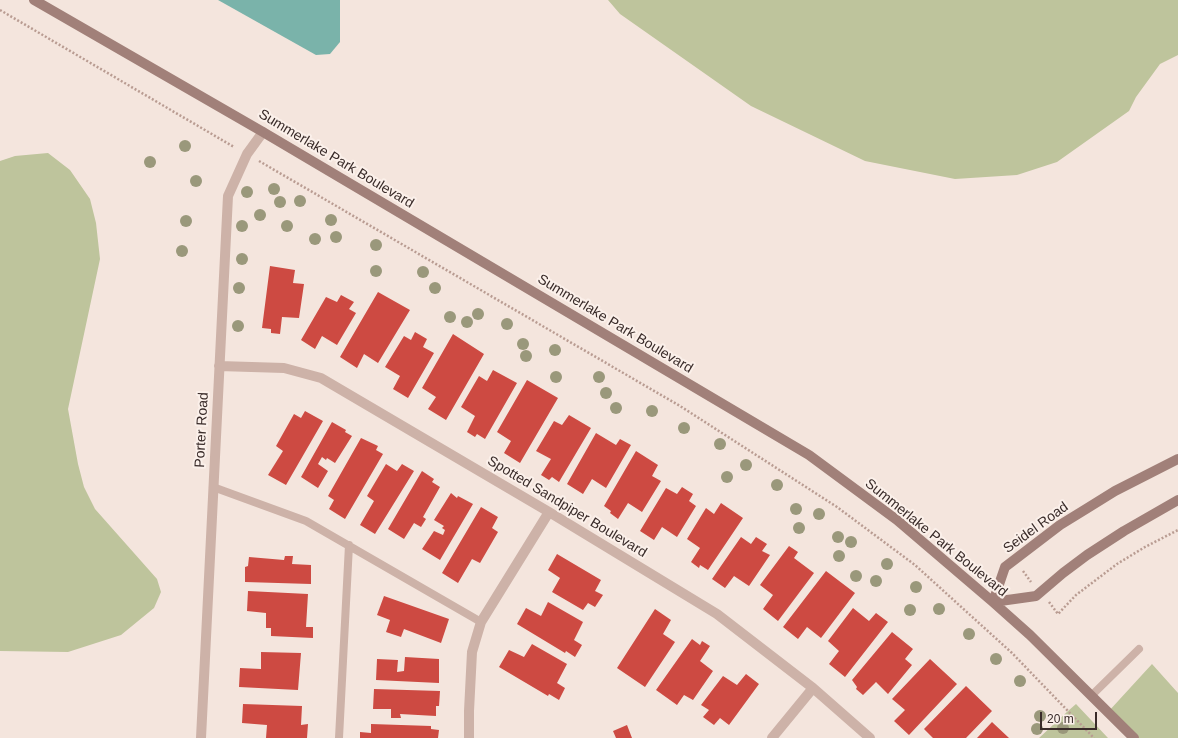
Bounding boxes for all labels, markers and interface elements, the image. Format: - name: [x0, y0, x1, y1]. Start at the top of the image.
- street label: Summerlake Park Boulevard: [255, 106, 417, 212]
- street label: Summerlake Park Boulevard: [534, 271, 696, 377]
- street label: Porter Road: [192, 392, 212, 468]
- street label: Spotted Sandpiper Boulevard: [484, 453, 650, 561]
- street label: Summerlake Park Boulevard: [861, 475, 1011, 601]
- street label: Seidel Road: [1000, 499, 1072, 557]
- scale bar: [1042, 704, 1099, 730]
- text: 20 m: [1047, 712, 1074, 726]

